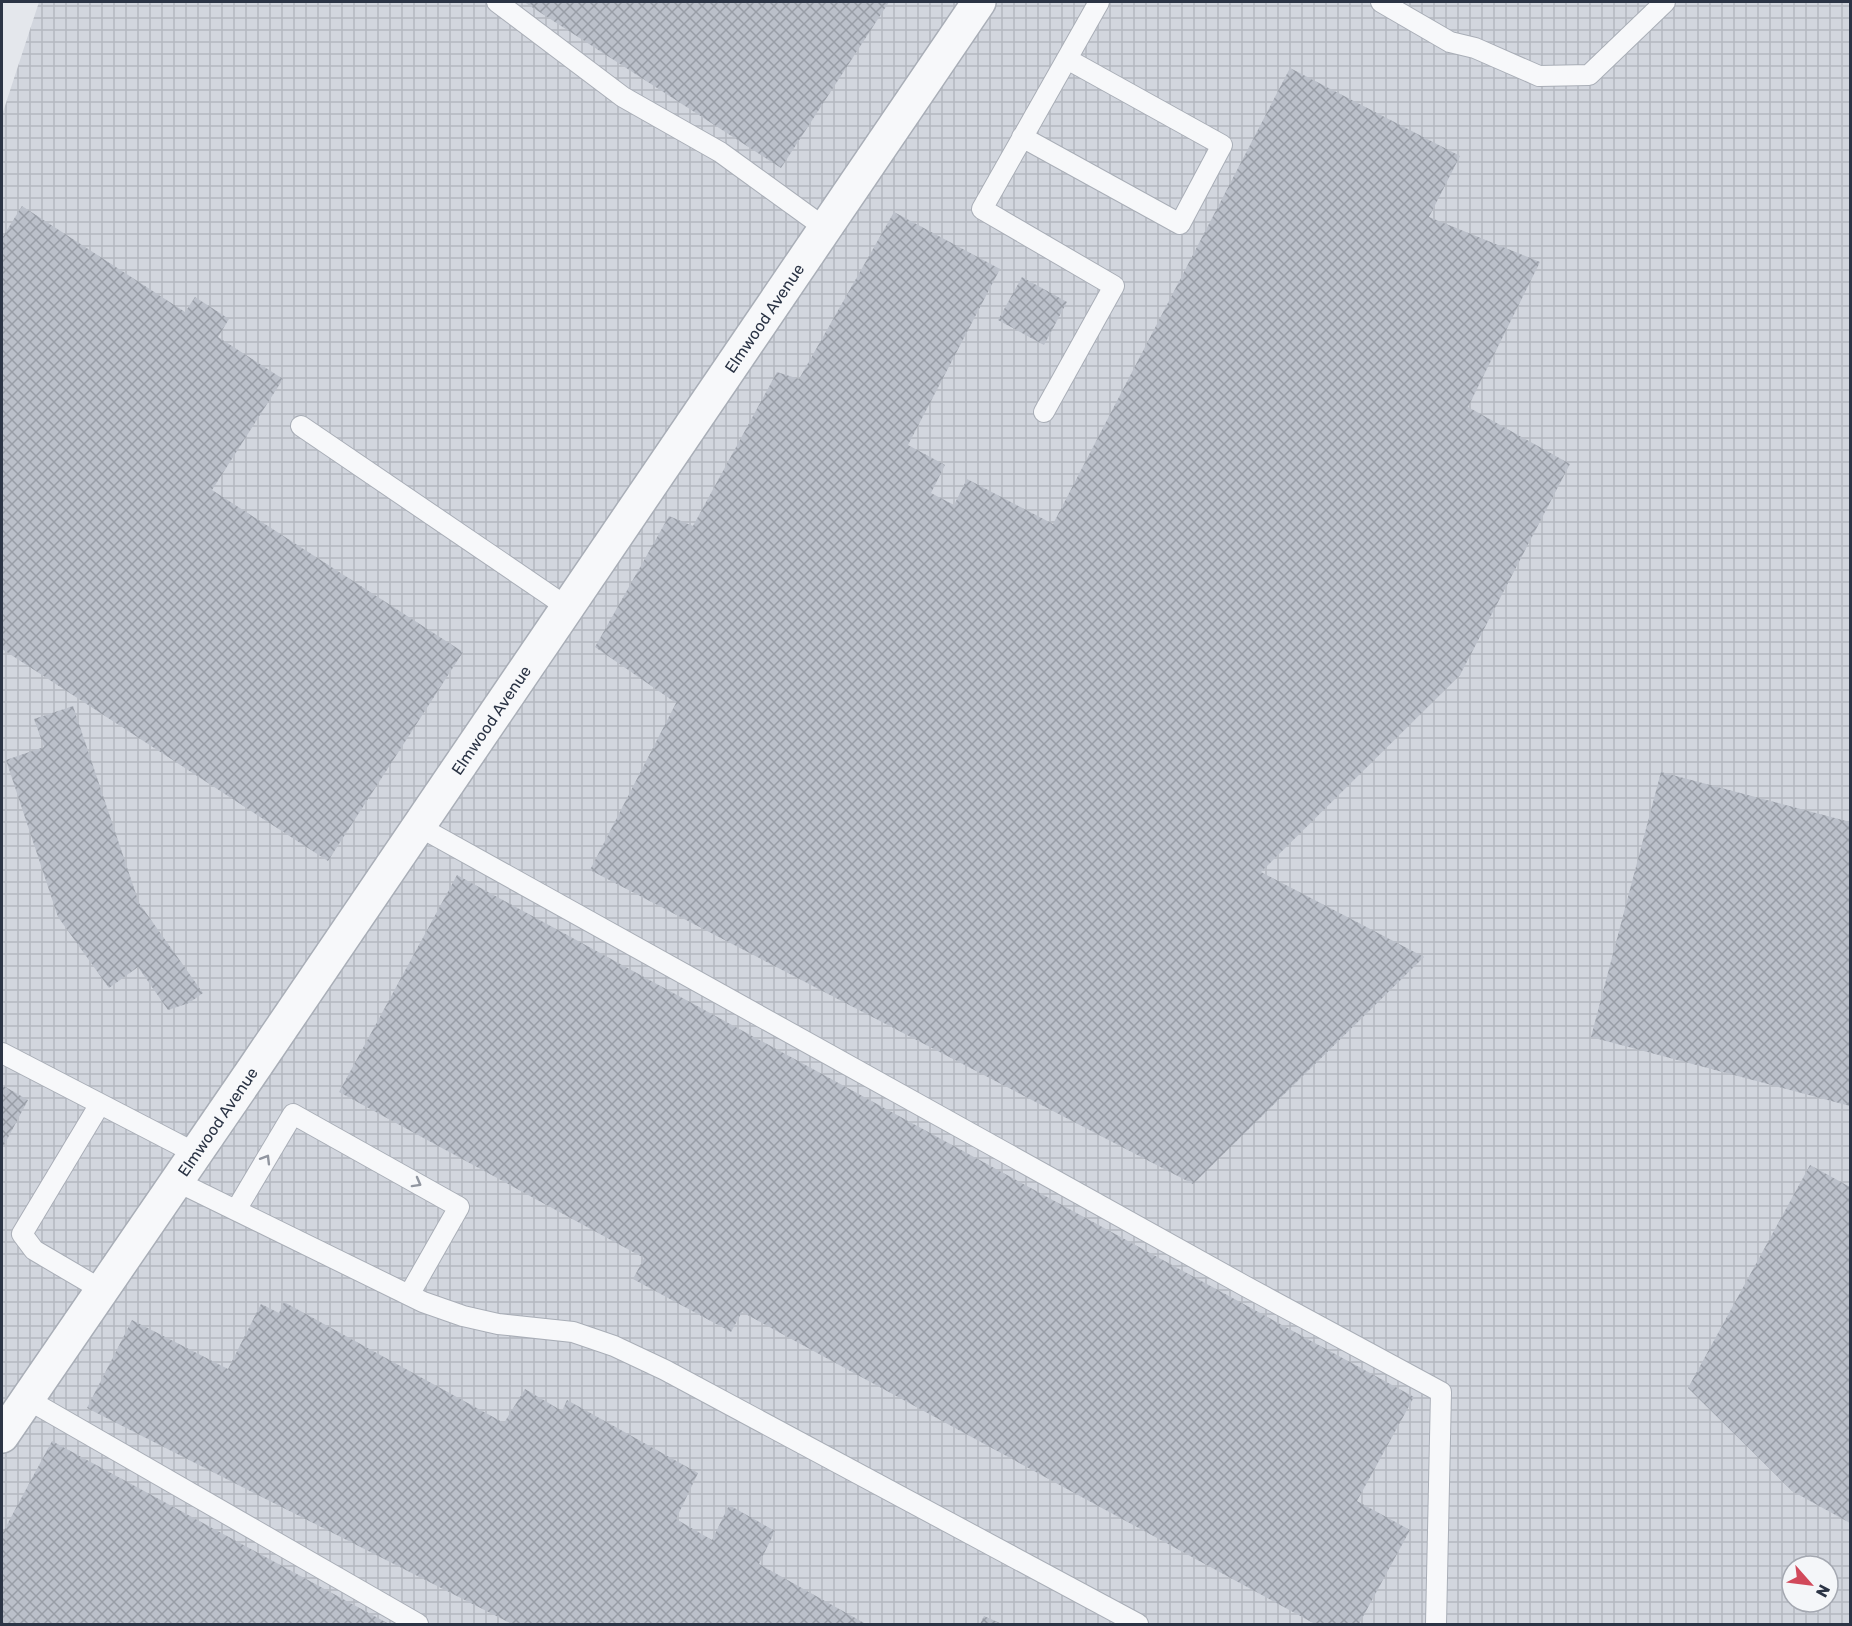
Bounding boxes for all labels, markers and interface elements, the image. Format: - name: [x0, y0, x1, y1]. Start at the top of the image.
- street label: Elmwood Avenue: [721, 260, 808, 377]
- street label: Elmwood Avenue: [447, 662, 535, 778]
- street label: Elmwood Avenue: [174, 1064, 262, 1180]
- one-way arrow: [258, 1155, 270, 1165]
- one-way arrow: [411, 1176, 421, 1187]
- north arrow: [1780, 1554, 1840, 1614]
- text: N: [1812, 1581, 1834, 1600]

